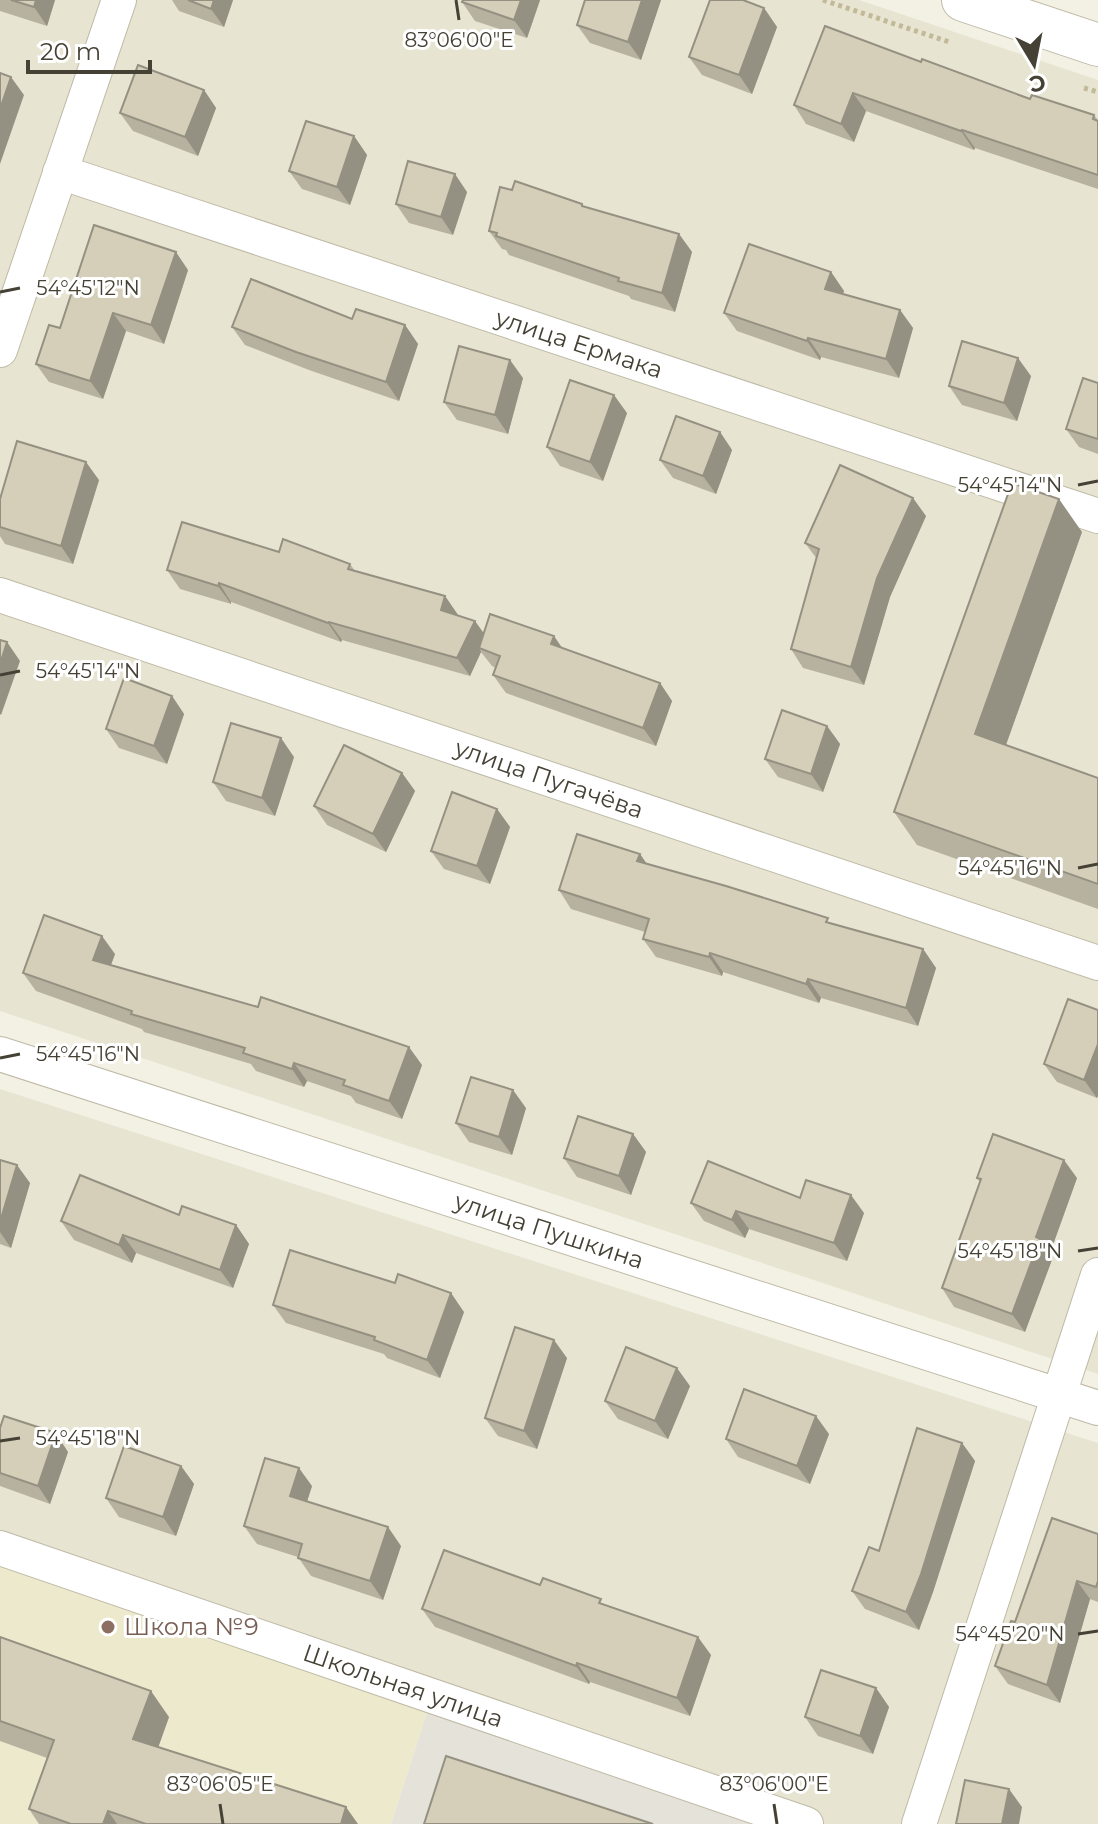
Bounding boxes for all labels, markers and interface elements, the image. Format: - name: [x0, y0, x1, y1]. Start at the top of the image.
- scale bar: [28, 24, 150, 74]
- north arrow: [994, 24, 1074, 104]
- text: 83°06'00"E: [404, 28, 514, 52]
- text: 20 m: [40, 37, 101, 66]
- text: С: [1027, 69, 1048, 98]
- text: 54°45'12"N: [36, 276, 140, 300]
- street label: улица Ермака: [491, 303, 666, 384]
- text: 54°45'14"N: [958, 473, 1062, 497]
- text: 54°45'14"N: [36, 659, 140, 683]
- street label: улица Пугачёва: [450, 732, 647, 824]
- text: 54°45'16"N: [958, 856, 1062, 880]
- text: 54°45'16"N: [36, 1042, 140, 1066]
- street label: улица Пушкина: [450, 1186, 647, 1275]
- text: 54°45'18"N: [958, 1239, 1062, 1263]
- text: 54°45'18"N: [36, 1426, 140, 1450]
- place label: Школа №9: [124, 1612, 259, 1641]
- marker: Школа №9: [99, 1618, 117, 1636]
- text: 54°45'20"N: [956, 1622, 1065, 1646]
- street label: Школьная улица: [299, 1638, 507, 1733]
- text: 83°06'05"E: [166, 1772, 274, 1796]
- text: 83°06'00"E: [719, 1772, 829, 1796]

